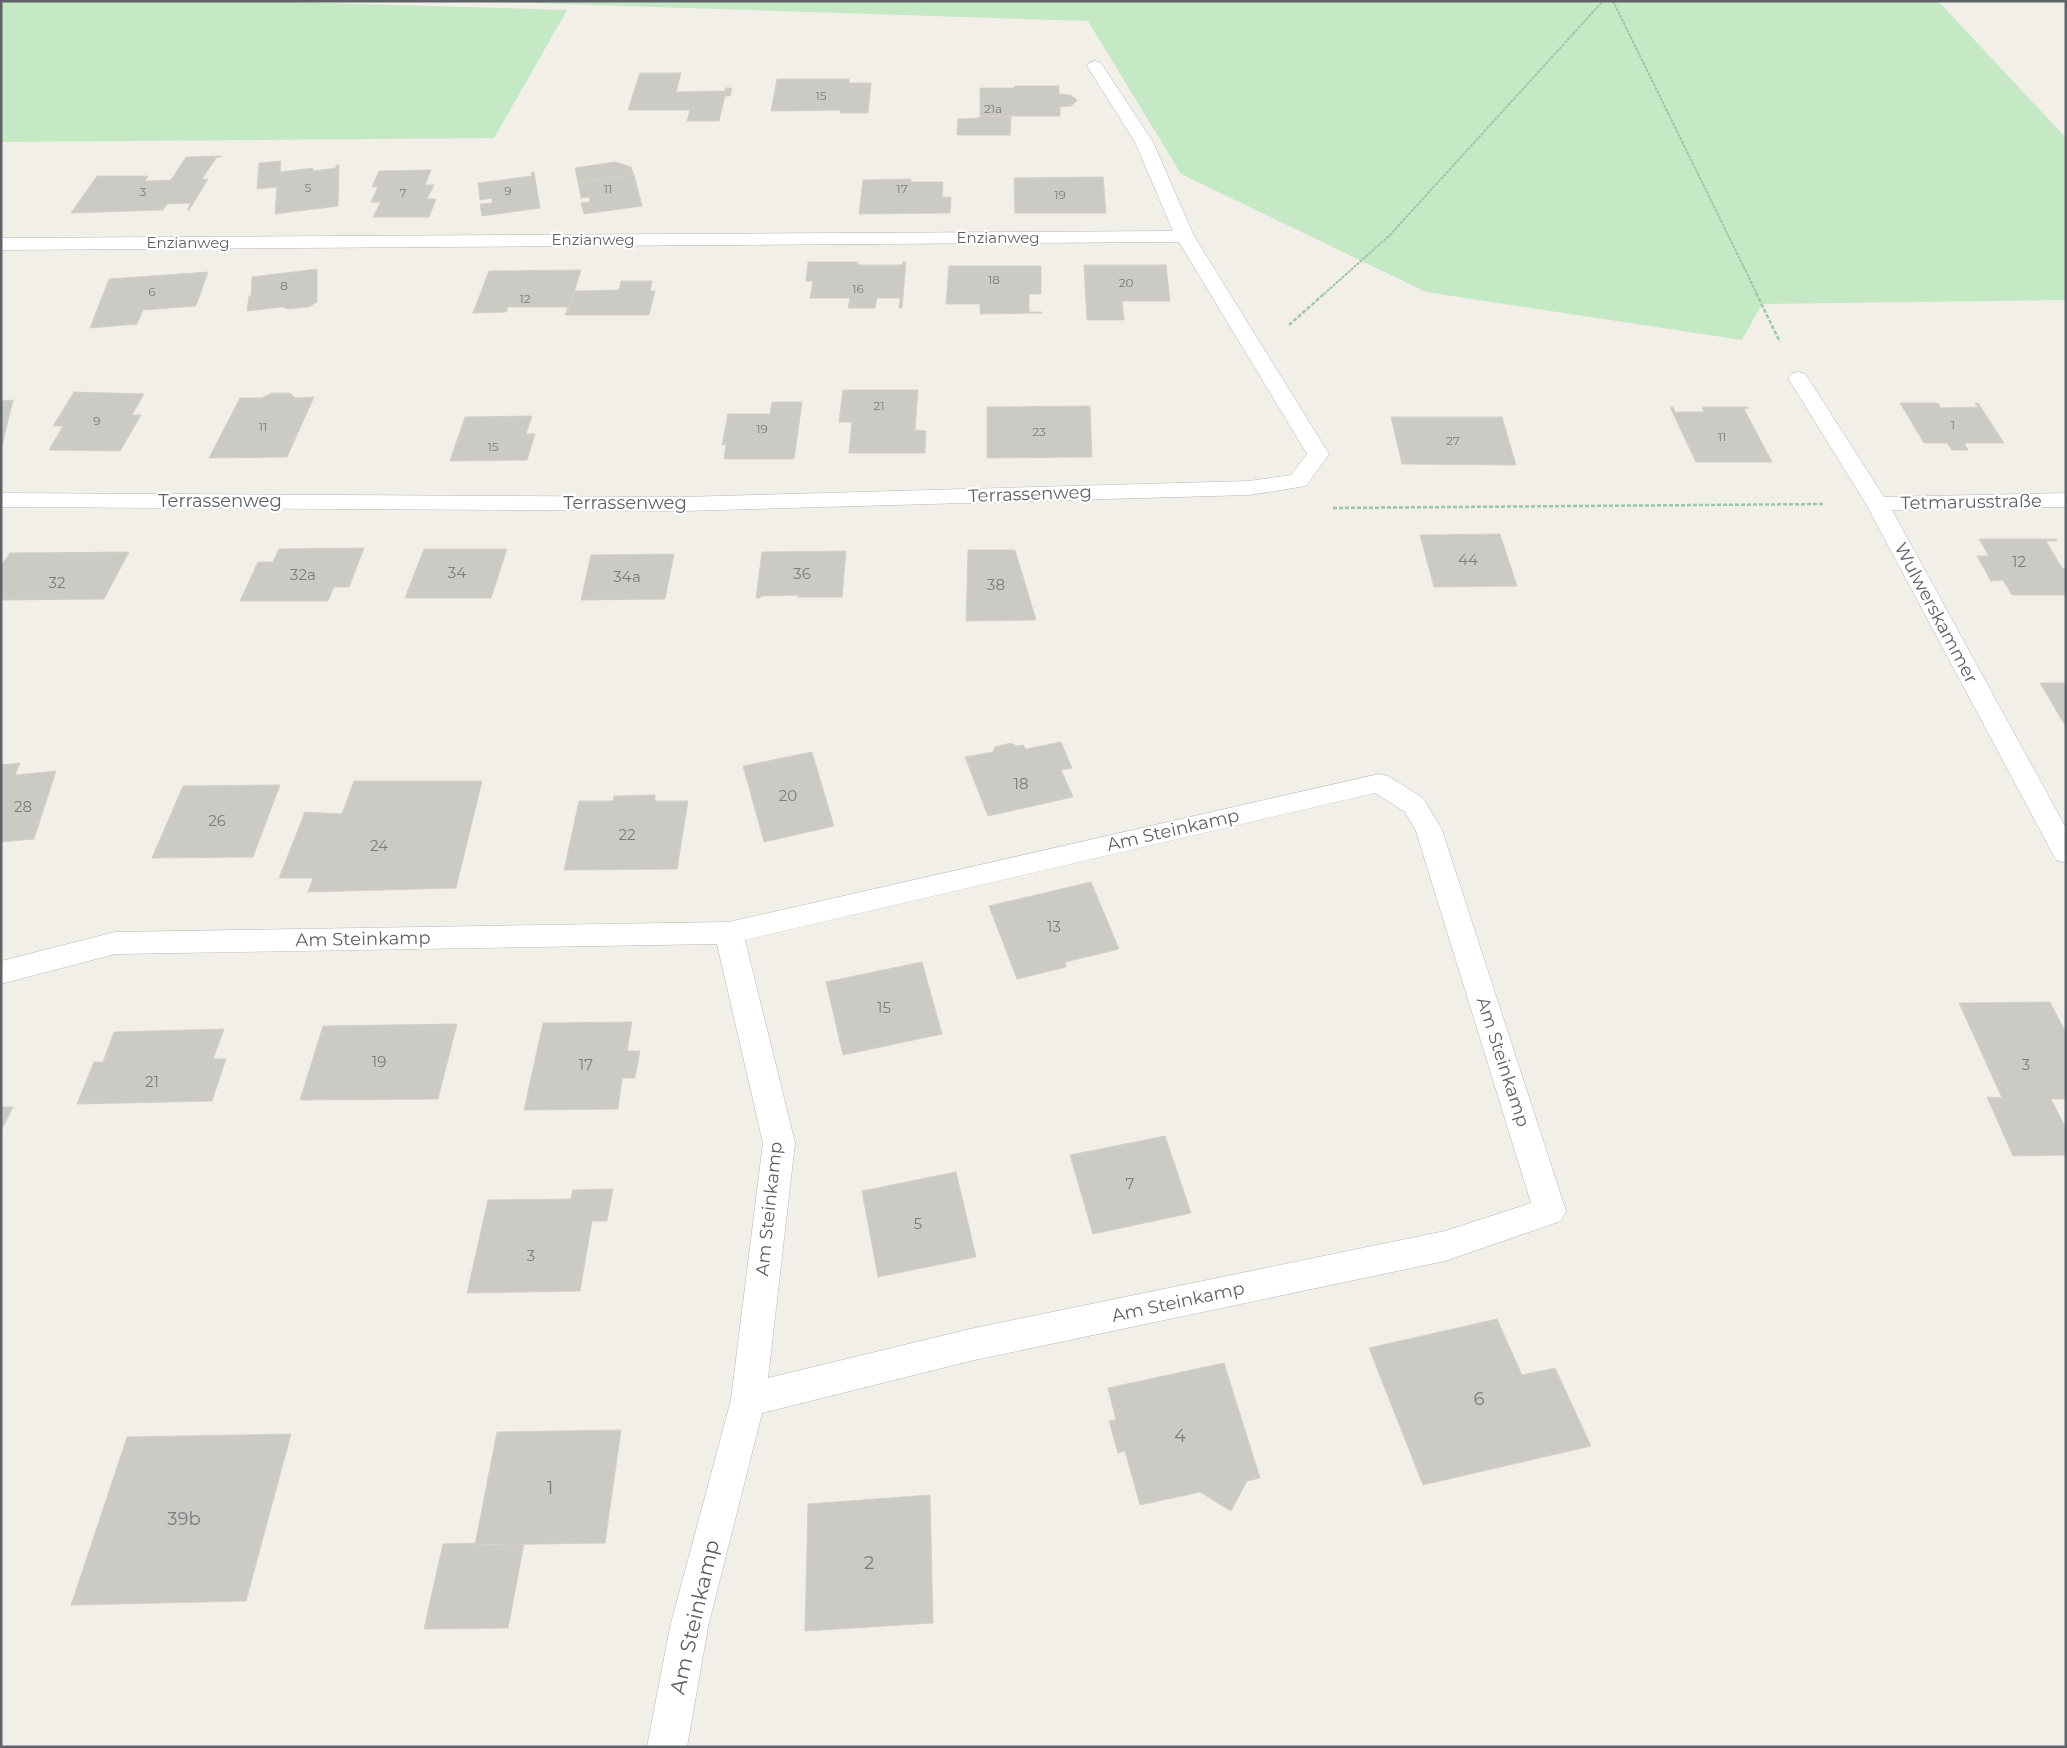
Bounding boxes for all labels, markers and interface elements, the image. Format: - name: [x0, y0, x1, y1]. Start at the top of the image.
- house number: 15: [815, 88, 827, 103]
- house number: 21a: [984, 101, 1002, 116]
- house number: 5: [305, 180, 312, 195]
- house number: 11: [604, 181, 612, 196]
- house number: 17: [896, 181, 908, 196]
- house number: 9: [504, 183, 512, 198]
- house number: 3: [140, 184, 147, 199]
- house number: 7: [399, 185, 407, 200]
- house number: 19: [1054, 187, 1066, 202]
- street label: Enzianweg: [956, 228, 1040, 247]
- street label: Enzianweg: [551, 230, 635, 249]
- street label: Enzianweg: [146, 233, 230, 252]
- house number: 18: [988, 272, 1000, 287]
- house number: 20: [1119, 275, 1133, 290]
- house number: 8: [280, 278, 288, 293]
- house number: 16: [852, 281, 864, 296]
- house number: 6: [148, 284, 156, 299]
- house number: 12: [519, 291, 531, 306]
- house number: 21: [873, 398, 885, 413]
- house number: 9: [93, 413, 101, 428]
- house number: 1: [1951, 417, 1955, 432]
- house number: 11: [259, 419, 267, 434]
- house number: 19: [756, 421, 768, 436]
- house number: 23: [1032, 424, 1046, 439]
- house number: 11: [1718, 429, 1726, 444]
- house number: 27: [1446, 433, 1460, 448]
- house number: 15: [487, 439, 499, 454]
- street label: Terrassenweg: [968, 481, 1092, 507]
- street label: Terrassenweg: [158, 490, 282, 512]
- street label: Tetmarusstraße: [1900, 490, 2042, 514]
- street label: Terrassenweg: [563, 492, 687, 514]
- street label: Wulwerskammer: [1890, 539, 1982, 687]
- house number: 44: [1458, 550, 1478, 569]
- house number: 12: [2012, 552, 2026, 571]
- house number: 34: [448, 563, 466, 582]
- house number: 36: [793, 564, 811, 583]
- house number: 32a: [290, 565, 316, 584]
- house number: 34a: [613, 567, 641, 586]
- house number: 32: [49, 573, 65, 592]
- house number: 38: [987, 575, 1005, 594]
- house number: 18: [1014, 774, 1029, 793]
- house number: 20: [779, 786, 797, 805]
- house number: 28: [14, 797, 32, 816]
- street label: Am Steinkamp: [1105, 804, 1241, 856]
- house number: 26: [208, 811, 226, 830]
- house number: 22: [618, 825, 636, 844]
- house number: 24: [370, 836, 388, 855]
- house number: 13: [1047, 917, 1061, 936]
- street label: Am Steinkamp: [295, 927, 431, 951]
- street label: Am Steinkamp: [1472, 994, 1534, 1130]
- house number: 15: [877, 998, 891, 1017]
- house number: 19: [372, 1052, 386, 1071]
- house number: 17: [579, 1055, 593, 1074]
- house number: 3: [2022, 1055, 2030, 1074]
- house number: 21: [145, 1072, 159, 1091]
- street label: Am Steinkamp: [751, 1141, 787, 1277]
- house number: 7: [1126, 1174, 1135, 1193]
- house number: 5: [914, 1214, 922, 1233]
- house number: 3: [527, 1246, 535, 1265]
- street label: Am Steinkamp: [1110, 1277, 1246, 1327]
- house number: 6: [1474, 1388, 1485, 1410]
- house number: 4: [1174, 1425, 1186, 1447]
- house number: 1: [547, 1477, 553, 1499]
- house number: 39b: [167, 1508, 201, 1530]
- street label: Am Steinkamp: [665, 1537, 724, 1697]
- house number: 2: [864, 1552, 874, 1574]

